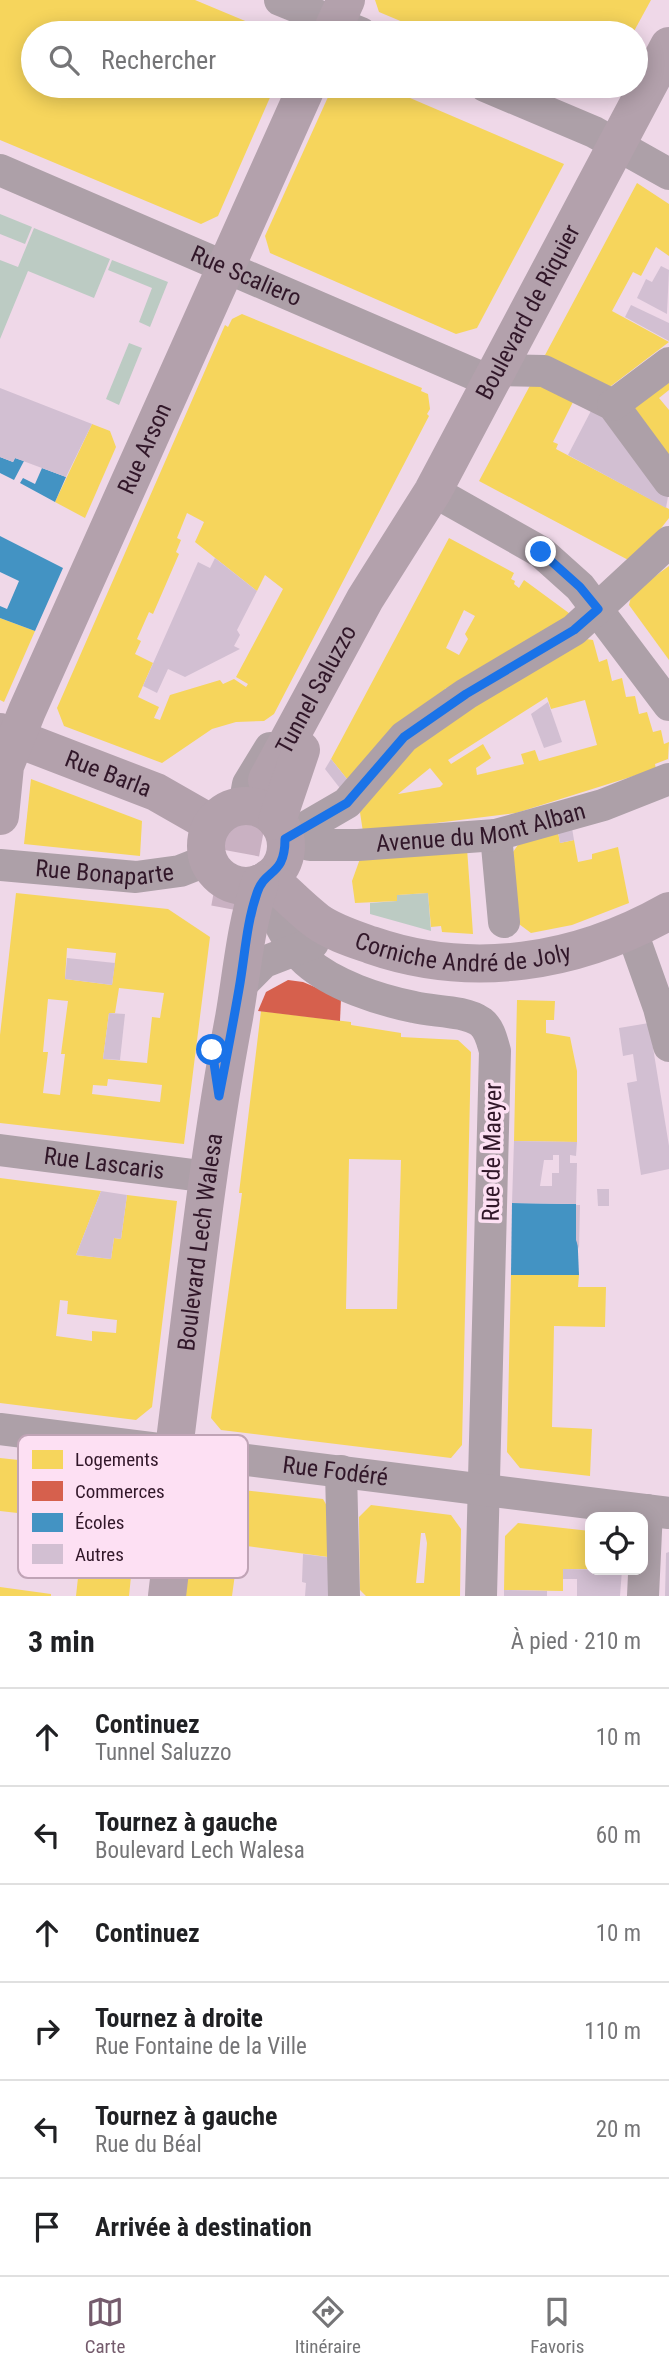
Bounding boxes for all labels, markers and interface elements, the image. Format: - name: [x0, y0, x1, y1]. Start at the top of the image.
- search box: [21, 21, 648, 98]
- icon: search: [45, 41, 83, 79]
- text: Rechercher: [101, 45, 216, 75]
- street label: Boulevard de Riquier: [470, 220, 586, 404]
- street label: Rue Scaliero: [187, 240, 306, 312]
- street label: Rue Arson: [112, 399, 177, 499]
- route end: [525, 536, 556, 567]
- street label: Tunnel Saluzzo: [270, 620, 362, 759]
- street label: Rue Barla: [61, 744, 155, 803]
- street label: Avenue du Mont Alban: [375, 797, 589, 858]
- street label: Rue Bonaparte: [34, 854, 176, 891]
- street label: Corniche André de Joly: [351, 927, 574, 977]
- route start: [196, 1034, 227, 1065]
- street label: Rue de Maeyer: [477, 1082, 507, 1222]
- street label: Boulevard Lech Walesa: [172, 1131, 228, 1353]
- street label: Rue Lascaris: [42, 1142, 166, 1185]
- legend: [18, 1435, 248, 1578]
- text: Logements: [75, 1448, 159, 1471]
- street label: Rue Fodéré: [281, 1451, 390, 1492]
- text: Commerces: [75, 1480, 165, 1503]
- text: Écoles: [75, 1511, 125, 1534]
- map controls: [585, 1512, 648, 1575]
- button: locate: [585, 1512, 648, 1575]
- text: Autres: [75, 1543, 124, 1566]
- text: 3 min: [28, 1624, 95, 1659]
- text: À pied · 210 m: [511, 1628, 641, 1655]
- text: Continuez: [95, 1709, 200, 1739]
- icon: ahead: [28, 1718, 66, 1756]
- text: 10 m: [596, 1724, 641, 1751]
- text: Tunnel Saluzzo: [95, 1739, 232, 1766]
- text: Tournez à gauche: [95, 1807, 277, 1837]
- icon: left: [28, 1816, 66, 1854]
- text: 60 m: [596, 1822, 641, 1849]
- text: Boulevard Lech Walesa: [95, 1837, 305, 1864]
- icon: ahead: [28, 1914, 66, 1952]
- text: Continuez: [95, 1918, 200, 1948]
- text: 10 m: [596, 1920, 641, 1947]
- text: Tournez à droite: [95, 2003, 263, 2033]
- icon: right: [28, 2012, 66, 2050]
- text: 110 m: [584, 2018, 641, 2045]
- text: Rue Fontaine de la Ville: [95, 2033, 307, 2060]
- text: Tournez à gauche: [95, 2101, 277, 2131]
- icon: left: [28, 2110, 66, 2148]
- text: 20 m: [596, 2116, 641, 2143]
- text: Rue du Béal: [95, 2131, 202, 2158]
- icon: arrive: [28, 2208, 66, 2246]
- text: Arrivée à destination: [95, 2212, 312, 2242]
- tab: Carte: [85, 2293, 125, 2358]
- tab: Itinéraire: [295, 2293, 361, 2358]
- tab: Favoris: [530, 2293, 584, 2358]

